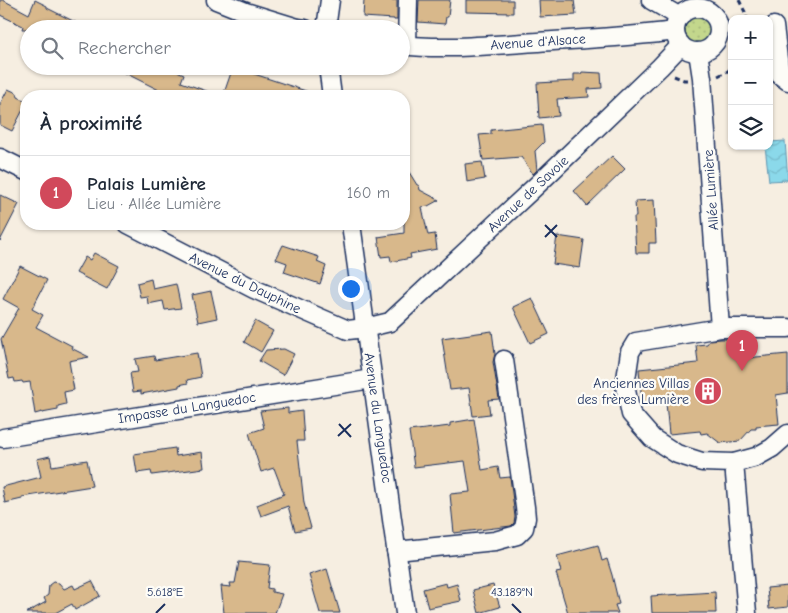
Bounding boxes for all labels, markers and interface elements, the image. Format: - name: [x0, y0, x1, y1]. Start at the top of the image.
- map controls: [728, 15, 773, 150]
- button: +: [728, 15, 773, 60]
- search box: [20, 20, 410, 75]
- street label: Avenue d'Alsace: [490, 30, 586, 54]
- icon: search: [38, 34, 66, 62]
- text: Rechercher: [78, 37, 171, 59]
- button: −: [728, 60, 773, 105]
- button: layers: [728, 105, 773, 150]
- text: À proximité: [40, 111, 142, 135]
- street label: Allée Lumière: [700, 149, 722, 231]
- street label: Avenue de Savoie: [484, 152, 572, 236]
- text: Palais Lumière: [87, 173, 206, 195]
- text: 1: [53, 184, 59, 202]
- text: 160 m: [347, 184, 390, 202]
- text: Lieu · Allée Lumière: [87, 195, 221, 213]
- street label: Avenue du Dauphine: [186, 248, 304, 318]
- your location: [338, 276, 364, 302]
- pin: 1: [726, 330, 758, 371]
- street label: Avenue du Languedoc: [360, 352, 396, 485]
- place label: Anciennes Villas des frères Lumière: [577, 375, 689, 408]
- building icon: Anciennes Villas des frères Lumière: [693, 376, 723, 406]
- street label: Impasse du Languedoc: [117, 389, 257, 427]
- text: 5.618°E: [147, 585, 183, 599]
- text: 43.189°N: [491, 585, 533, 599]

